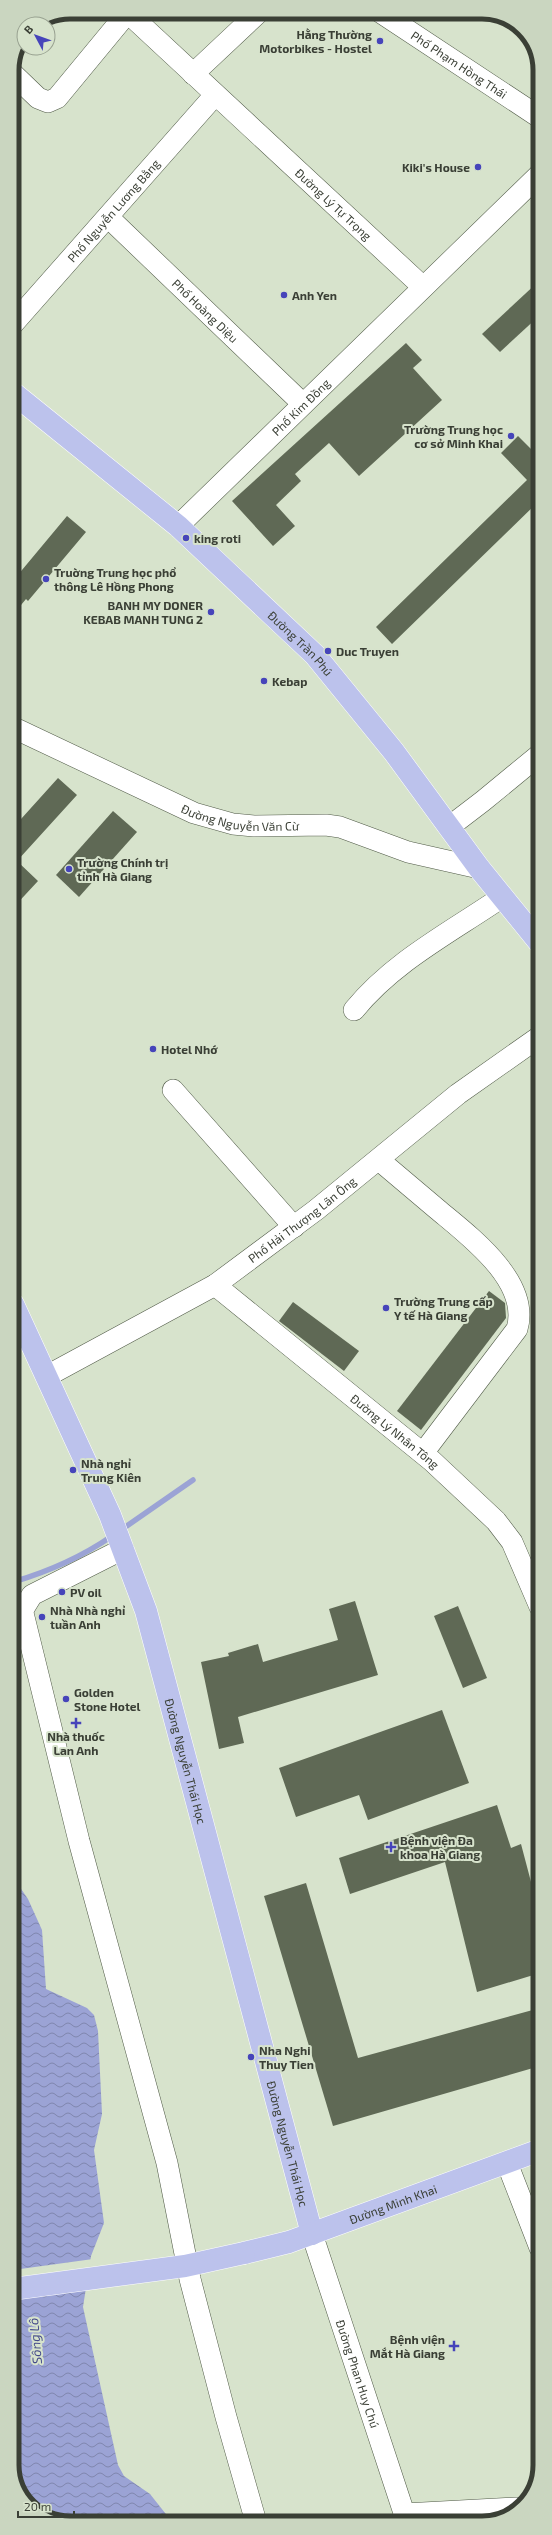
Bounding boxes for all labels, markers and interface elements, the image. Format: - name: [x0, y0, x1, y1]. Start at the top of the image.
- north arrow: [16, 16, 56, 56]
- text: B: [21, 22, 35, 36]
- place label: Hằng Thường Motorbikes - Hostel: [259, 27, 372, 55]
- street label: Phố Phạm Hồng Thái: [409, 28, 510, 101]
- marker: Hằng Thường Motorbikes - Hostel: [375, 36, 385, 46]
- street label: Phố Nguyễn Lương Bằng: [64, 156, 163, 265]
- place label: Kiki's House: [402, 160, 470, 174]
- marker: Kiki's House: [473, 162, 483, 172]
- street label: Đường Lý Tự Trọng: [293, 165, 375, 243]
- street label: Phố Hoàng Diệu: [170, 276, 241, 345]
- place label: Anh Yen: [292, 288, 337, 302]
- marker: Anh Yen: [279, 290, 289, 300]
- street label: Phố Kim Đồng: [269, 375, 333, 438]
- place label: Trường Trung học cơ sở Minh Khai: [404, 422, 503, 450]
- marker: Trường Trung học cơ sở Minh Khai: [506, 431, 516, 441]
- place label: king roti: [194, 531, 241, 545]
- marker: king roti: [181, 533, 191, 543]
- place label: Truờng Trung học phổ thông Lê Hồng Phong: [54, 565, 176, 593]
- marker: Truờng Trung học phổ thông Lê Hồng Phong: [41, 574, 51, 584]
- place label: BANH MY DONER KEBAB MANH TUNG 2: [83, 598, 203, 626]
- marker: BANH MY DONER KEBAB MANH TUNG 2: [206, 607, 216, 617]
- street label: Đường Trần Phú: [265, 608, 336, 678]
- place label: Duc Truyen: [336, 644, 399, 659]
- marker: Duc Truyen: [323, 646, 333, 656]
- place label: Kebap: [272, 674, 307, 688]
- marker: Kebap: [259, 676, 269, 686]
- street label: Đường Nguyễn Văn Cừ: [179, 801, 300, 833]
- place label: Trường Chính trị tỉnh Hà Giang: [77, 855, 168, 883]
- marker: Trường Chính trị tỉnh Hà Giang: [64, 864, 74, 874]
- place label: Hotel Nhớ: [161, 1042, 218, 1056]
- marker: Hotel Nhớ: [148, 1044, 158, 1054]
- street label: Phố Hải Thượng Lãn Ông: [245, 1173, 359, 1265]
- place label: Trường Trung cấp Y tế Hà Giang: [394, 1294, 493, 1322]
- marker: Trường Trung cấp Y tế Hà Giang: [381, 1303, 391, 1313]
- street label: Đường Lý Nhân Tông: [348, 1391, 443, 1472]
- place label: Nhà nghỉ Trung Kiên: [81, 1456, 141, 1484]
- marker: Nhà nghỉ Trung Kiên: [68, 1465, 78, 1475]
- place label: PV oil: [70, 1585, 102, 1599]
- marker: PV oil: [57, 1587, 67, 1597]
- place label: Nhà Nhà nghỉ tuần Anh: [50, 1603, 125, 1631]
- marker: Nhà Nhà nghỉ tuần Anh: [37, 1612, 47, 1622]
- place label: Golden Stone Hotel: [74, 1685, 141, 1713]
- marker: Golden Stone Hotel: [61, 1694, 71, 1704]
- street label: Đường Nguyễn Thái Học: [163, 1697, 209, 1826]
- marker: Nhà thuốc Lan Anh: [71, 1718, 81, 1728]
- place label: Nhà thuốc Lan Anh: [47, 1729, 105, 1757]
- place label: Bệnh viện Đa khoa Hà Giang: [400, 1833, 480, 1861]
- marker: Bệnh viện Đa khoa Hà Giang: [385, 1841, 397, 1853]
- place label: Nha Nghi Thuy Tien: [259, 2043, 314, 2072]
- marker: Nha Nghi Thuy Tien: [246, 2052, 256, 2062]
- street label: Đường Nguyễn Thái Học: [264, 2079, 311, 2208]
- street label: Đường Minh Khai: [347, 2181, 439, 2226]
- water label: Sông Lô: [25, 2317, 45, 2365]
- street label: Đường Phan Huy Chú: [334, 2318, 382, 2430]
- place label: Bệnh viện Mắt Hà Giang: [370, 2332, 445, 2360]
- marker: Bệnh viện Mắt Hà Giang: [448, 2340, 460, 2352]
- scale bar: [18, 2493, 74, 2519]
- text: 20 m: [24, 2499, 51, 2513]

